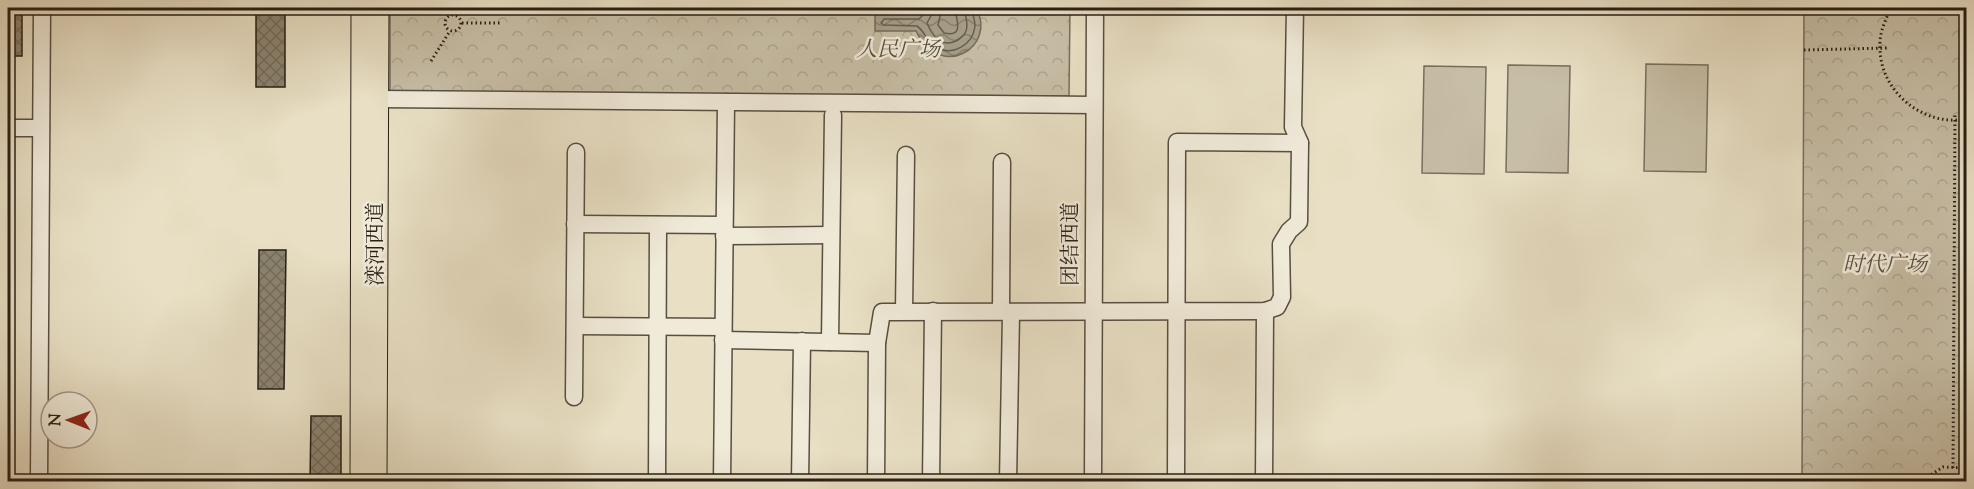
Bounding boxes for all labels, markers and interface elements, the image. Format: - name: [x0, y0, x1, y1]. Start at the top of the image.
- park label: 人民广场: [856, 36, 942, 66]
- street label: 滦河西道: [362, 202, 392, 286]
- street label: 团结西道: [1057, 202, 1087, 286]
- park label: 时代广场: [1843, 251, 1929, 281]
- north arrow: [39, 390, 99, 450]
- text: N: [45, 413, 68, 426]

